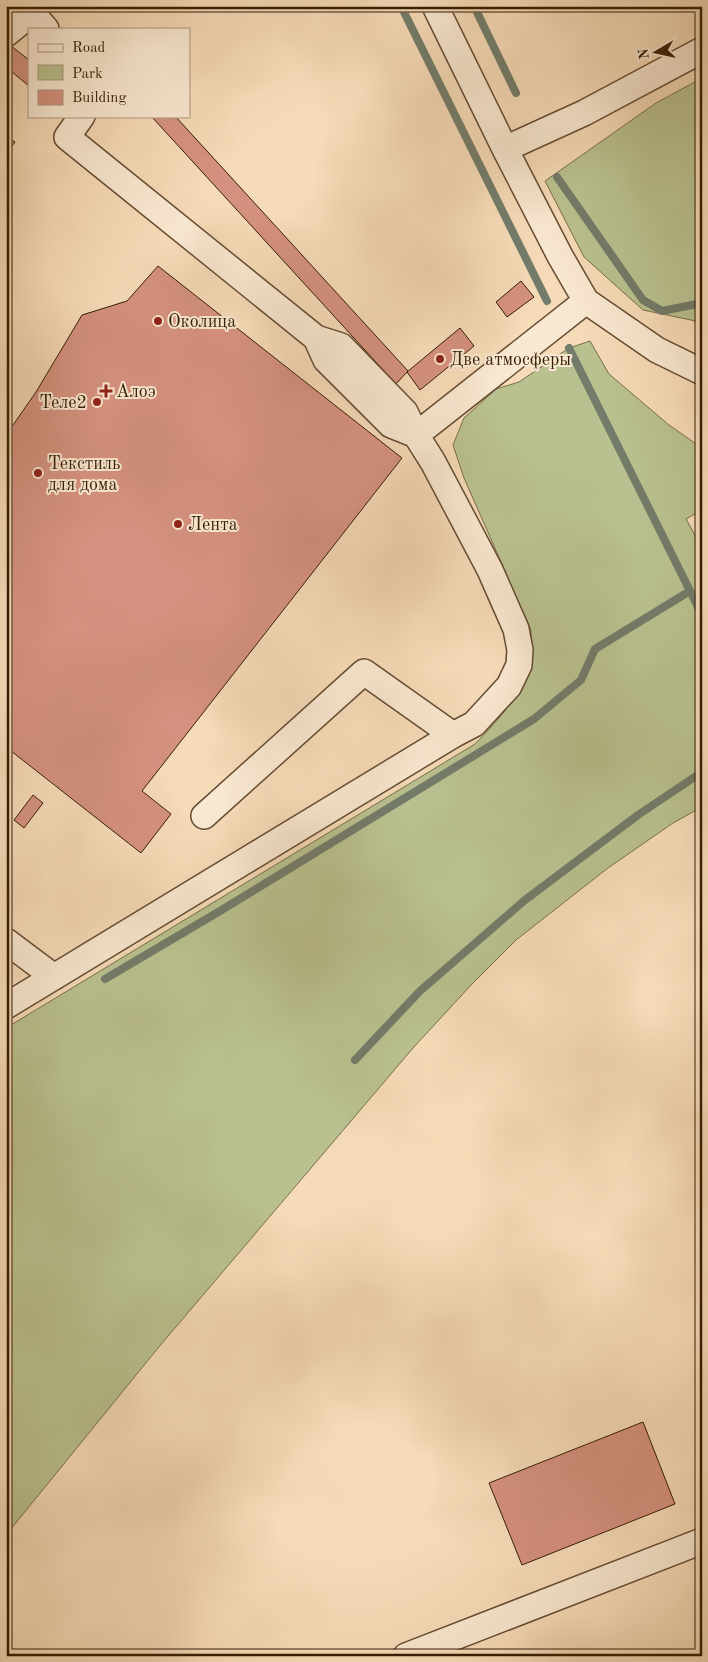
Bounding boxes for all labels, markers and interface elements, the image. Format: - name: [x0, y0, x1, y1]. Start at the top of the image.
- legend: [28, 28, 190, 118]
- north arrow: [630, 28, 680, 78]
- text: Road: [72, 41, 106, 56]
- text: N: [636, 47, 652, 60]
- text: Park: [72, 67, 103, 82]
- text: Building: [72, 91, 127, 106]
- place label: Околица: [168, 313, 236, 331]
- marker: Околица: [152, 315, 164, 327]
- place label: Две атмосферы: [450, 351, 571, 370]
- marker: Две атмосферы: [434, 353, 446, 365]
- place label: Алоэ: [116, 383, 156, 401]
- marker: Алоэ: [100, 385, 112, 397]
- place label: Теле2: [39, 394, 87, 412]
- marker: Теле2: [91, 396, 103, 408]
- place label: Текстиль для дома: [48, 455, 120, 494]
- marker: Текстиль для дома: [32, 467, 44, 479]
- place label: Лента: [188, 516, 238, 534]
- marker: Лента: [172, 518, 184, 530]

